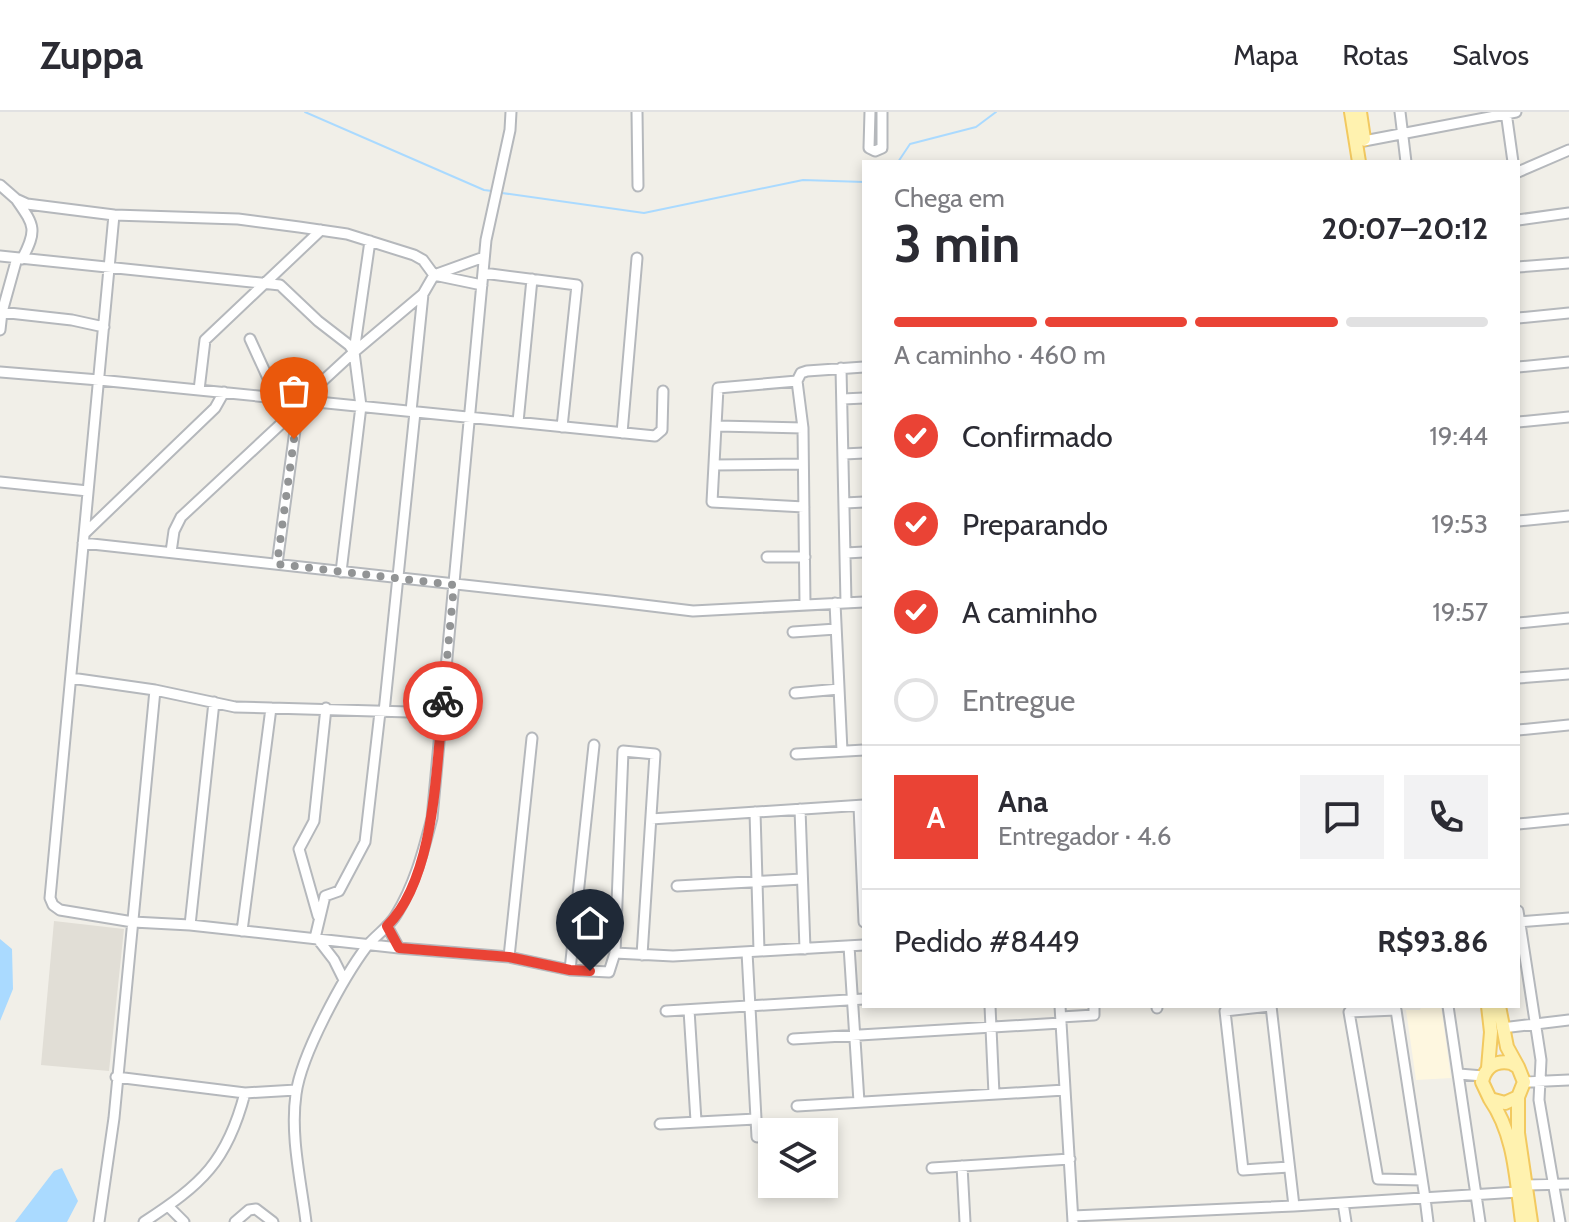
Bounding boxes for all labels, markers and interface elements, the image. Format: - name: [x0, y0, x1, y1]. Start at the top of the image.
- text: Zuppa: [40, 32, 143, 79]
- text: Mapa: [1233, 38, 1298, 72]
- text: Rotas: [1342, 38, 1408, 72]
- text: Salvos: [1452, 38, 1529, 72]
- text: Chega em: [894, 182, 1005, 214]
- text: 20:07–20:12: [1321, 210, 1488, 247]
- text: 3 min: [894, 212, 1020, 275]
- text: A caminho · 460 m: [894, 339, 1106, 371]
- pin: [260, 357, 328, 439]
- icon: bag: [272, 369, 316, 413]
- icon: check: [894, 414, 938, 458]
- text: Confirmado: [962, 418, 1113, 455]
- text: 19:44: [1429, 420, 1488, 452]
- icon: check: [894, 502, 938, 546]
- text: Preparando: [962, 506, 1108, 543]
- text: 19:53: [1431, 508, 1488, 540]
- icon: check: [894, 590, 938, 634]
- text: A caminho: [962, 594, 1097, 631]
- text: 19:57: [1432, 596, 1488, 628]
- courier: [403, 661, 483, 741]
- icon: bike: [421, 679, 465, 723]
- text: Entregue: [962, 682, 1075, 719]
- button: chat: [1300, 775, 1384, 859]
- button: phone: [1404, 775, 1488, 859]
- text: Ana: [998, 783, 1048, 820]
- text: A: [927, 799, 945, 836]
- text: Entregador · 4.6: [998, 820, 1172, 852]
- pin: [556, 889, 624, 971]
- icon: home: [568, 901, 612, 945]
- text: Pedido #8449: [894, 923, 1080, 960]
- text: R$93.86: [1377, 923, 1488, 960]
- map controls: [758, 1118, 838, 1198]
- button: layers: [758, 1118, 838, 1198]

